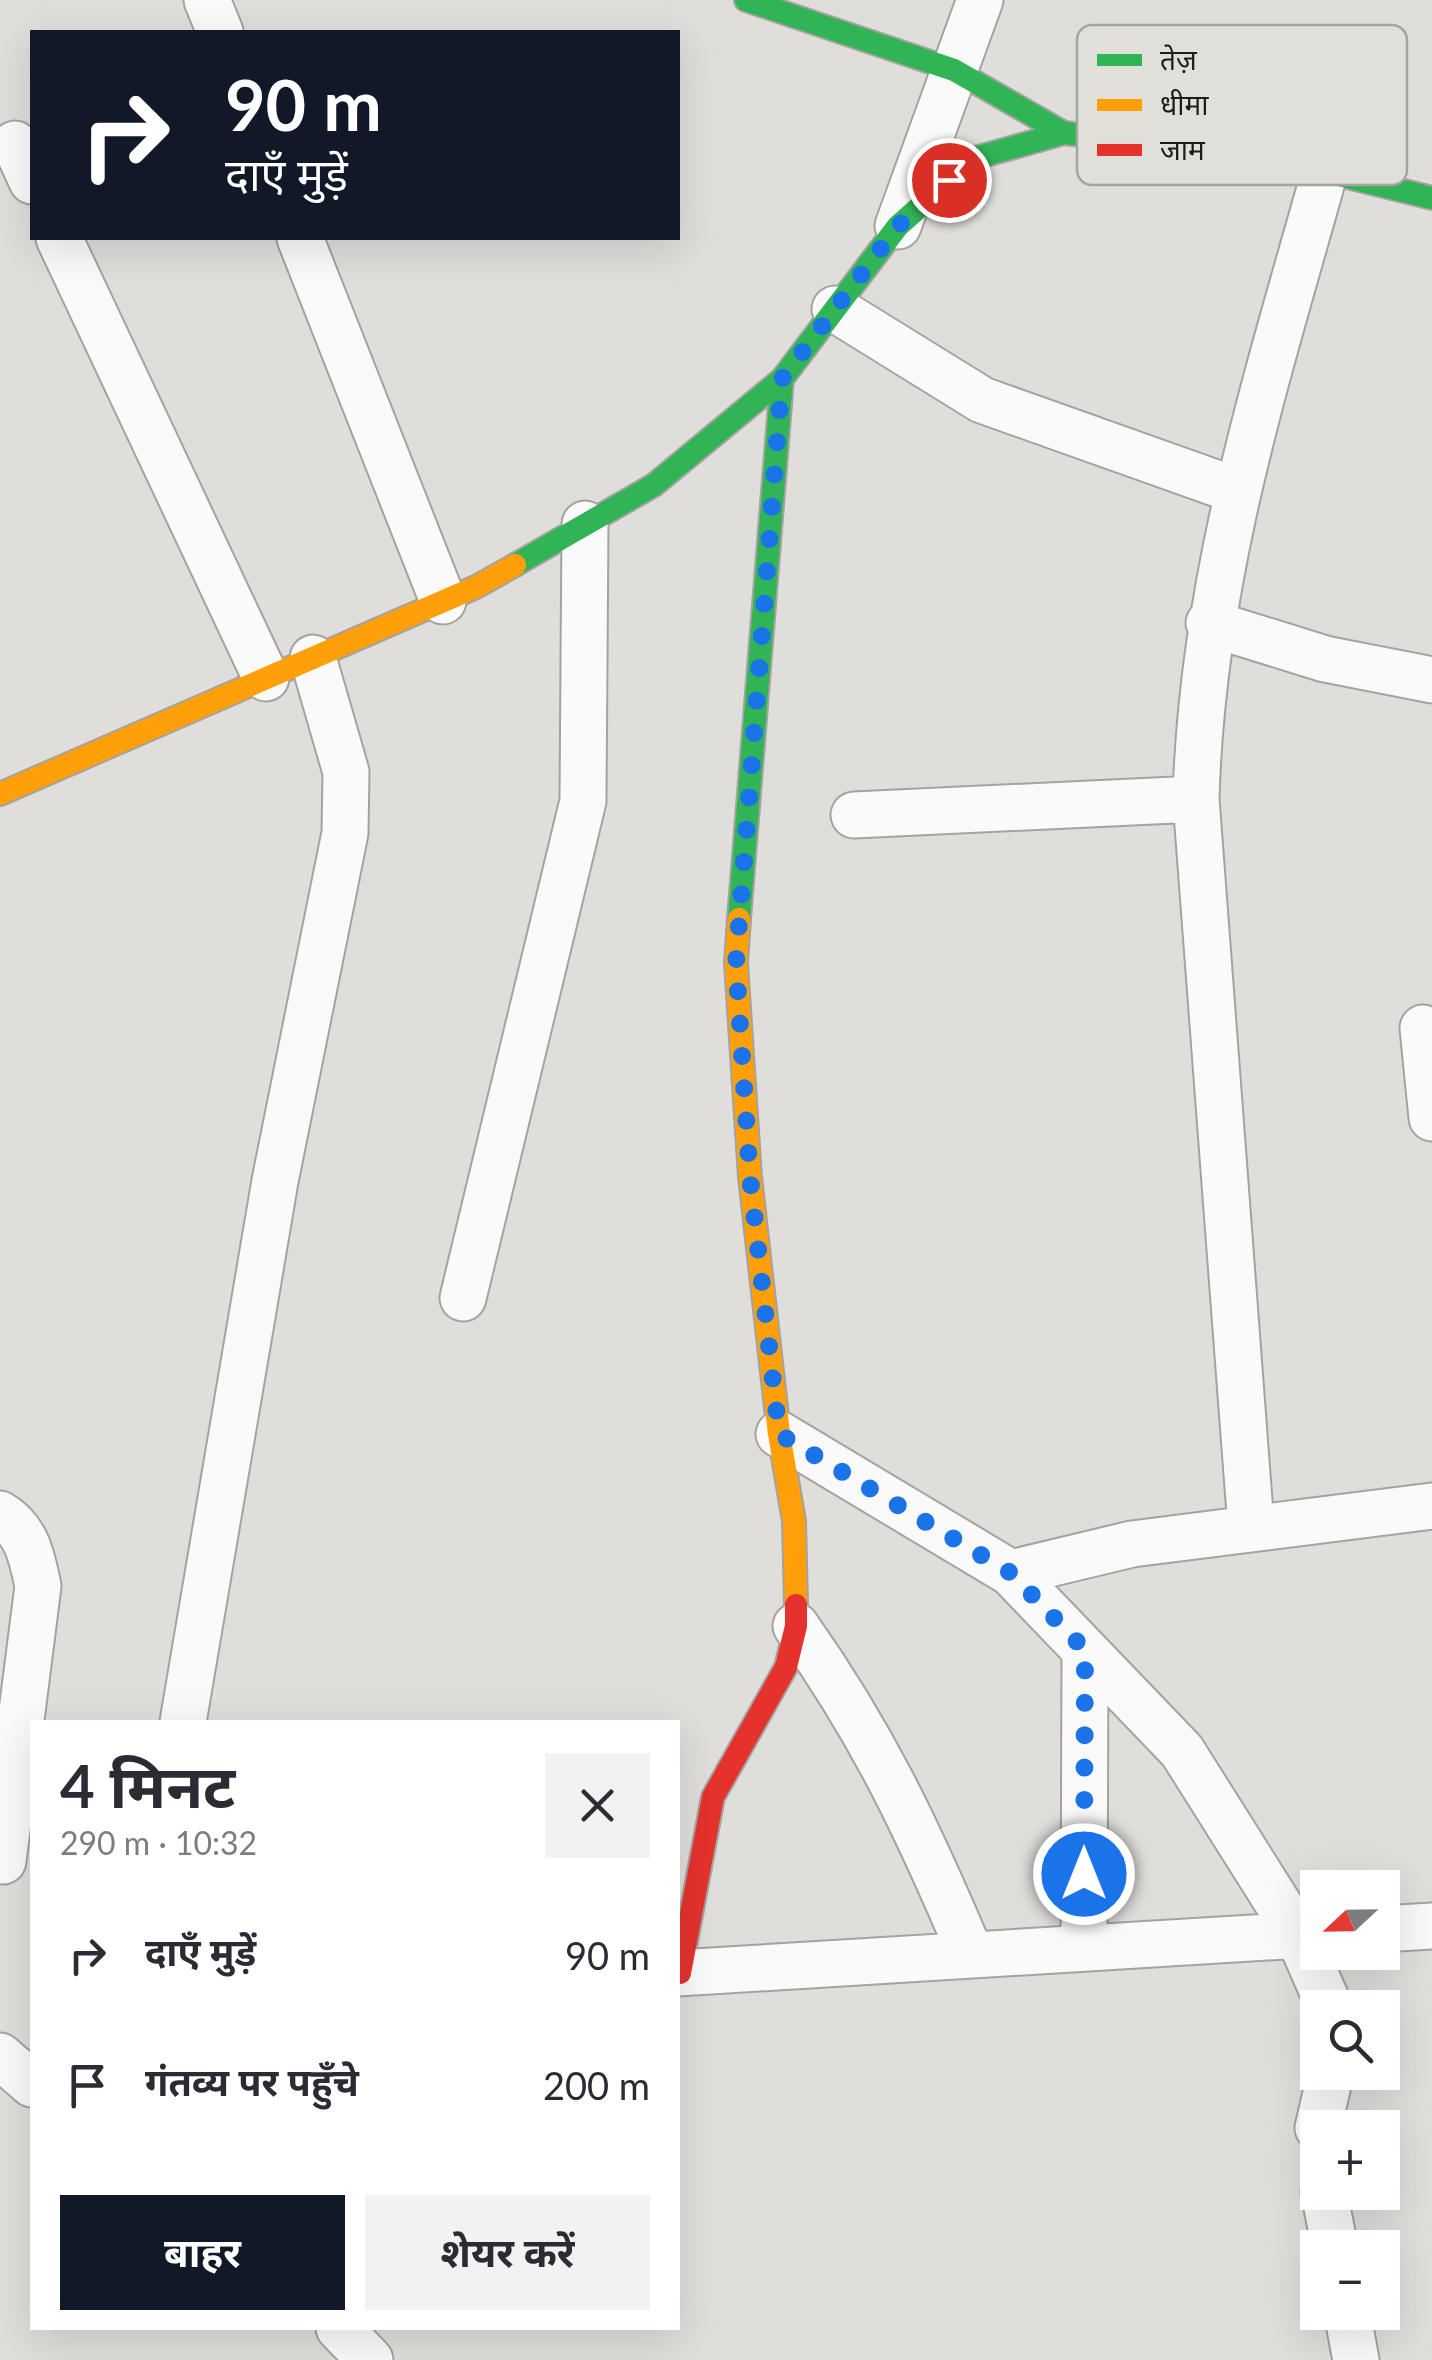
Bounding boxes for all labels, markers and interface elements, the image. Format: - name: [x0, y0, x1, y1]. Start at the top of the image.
- legend: [1077, 25, 1407, 185]
- text: तेज़: [1160, 42, 1198, 76]
- text: 90 m: [225, 62, 382, 146]
- icon: right: [60, 70, 190, 200]
- text: धीमा: [1160, 87, 1209, 121]
- text: जाम: [1160, 132, 1206, 166]
- pin: [907, 138, 992, 223]
- text: दाएँ मुड़ें: [225, 147, 348, 201]
- icon: arrive: [922, 153, 977, 208]
- text: 4 मिनट: [60, 1749, 235, 1821]
- button: close: [545, 1753, 650, 1858]
- position arrow: [1032, 1822, 1136, 1926]
- text: 290 m · 10:32: [60, 1823, 257, 1862]
- north arrow: [1300, 1870, 1400, 1970]
- map controls: [1300, 1870, 1400, 2330]
- icon: right: [60, 1928, 115, 1983]
- text: दाएँ मुड़ें: [145, 1928, 256, 1974]
- text: 90 m: [565, 1932, 650, 1978]
- button: search: [1300, 1990, 1400, 2090]
- icon: arrive: [60, 2058, 115, 2113]
- text: गंतव्य पर पहुँचे: [145, 2058, 359, 2104]
- text: 200 m: [543, 2062, 650, 2108]
- button: +: [1300, 2110, 1400, 2210]
- button: बाहर: [60, 2195, 345, 2310]
- button: शेयर करें: [365, 2195, 650, 2310]
- button: −: [1300, 2230, 1400, 2330]

